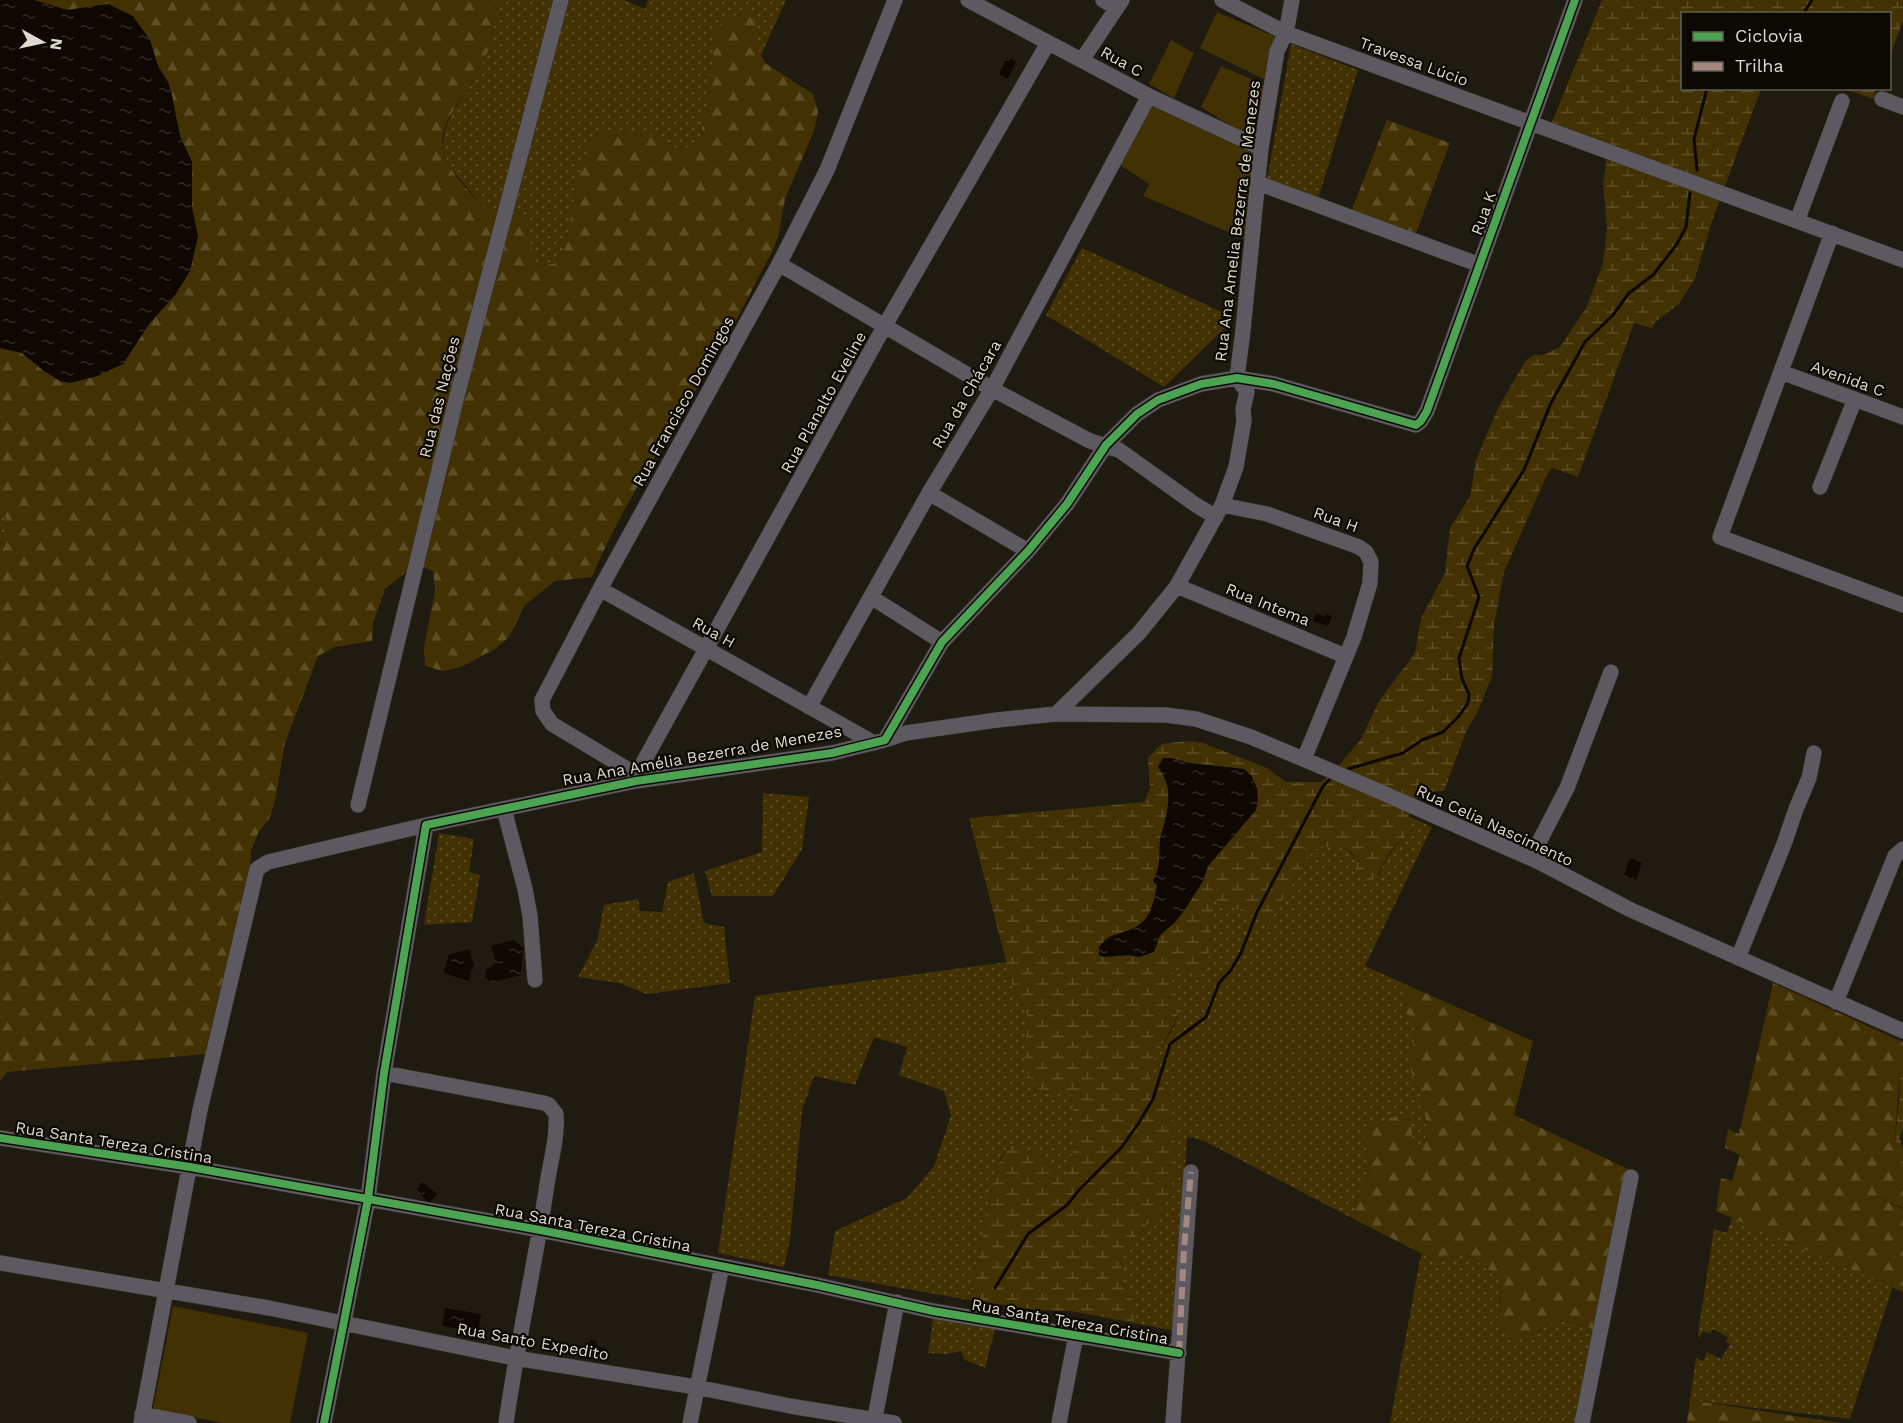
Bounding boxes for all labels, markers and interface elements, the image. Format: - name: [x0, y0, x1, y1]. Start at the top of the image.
- north arrow: [12, 12, 72, 72]
- legend: [1681, 12, 1891, 90]
- text: Ciclovia: [1735, 25, 1803, 46]
- street label: Travessa Lúcio: [1357, 33, 1471, 90]
- text: N: [46, 37, 67, 51]
- street label: Rua C: [1097, 42, 1146, 81]
- text: Trilha: [1735, 55, 1784, 76]
- street label: Rua Ana Amelia Bezerra de Menezes: [1211, 79, 1264, 363]
- street label: Rua K: [1467, 188, 1500, 238]
- street label: Rua Francisco Domingos: [629, 313, 738, 490]
- street label: Rua Planalto Eveline: [777, 328, 870, 476]
- street label: Rua das Nações: [415, 334, 464, 460]
- street label: Rua da Chácara: [928, 337, 1005, 452]
- street label: Avenida C: [1808, 356, 1887, 401]
- street label: Rua H: [1311, 503, 1361, 536]
- street label: Rua Intema: [1223, 579, 1313, 630]
- street label: Rua H: [689, 613, 739, 652]
- street label: Rua Ana Amélia Bezerra de Menezes: [561, 722, 843, 789]
- street label: Rua Celia Nascimento: [1413, 781, 1576, 870]
- street label: Rua Santa Tereza Cristina: [14, 1118, 214, 1167]
- street label: Rua Santa Tereza Cristina: [493, 1199, 693, 1256]
- street label: Rua Santa Tereza Cristina: [970, 1295, 1170, 1348]
- street label: Rua Santo Expedito: [456, 1319, 610, 1364]

